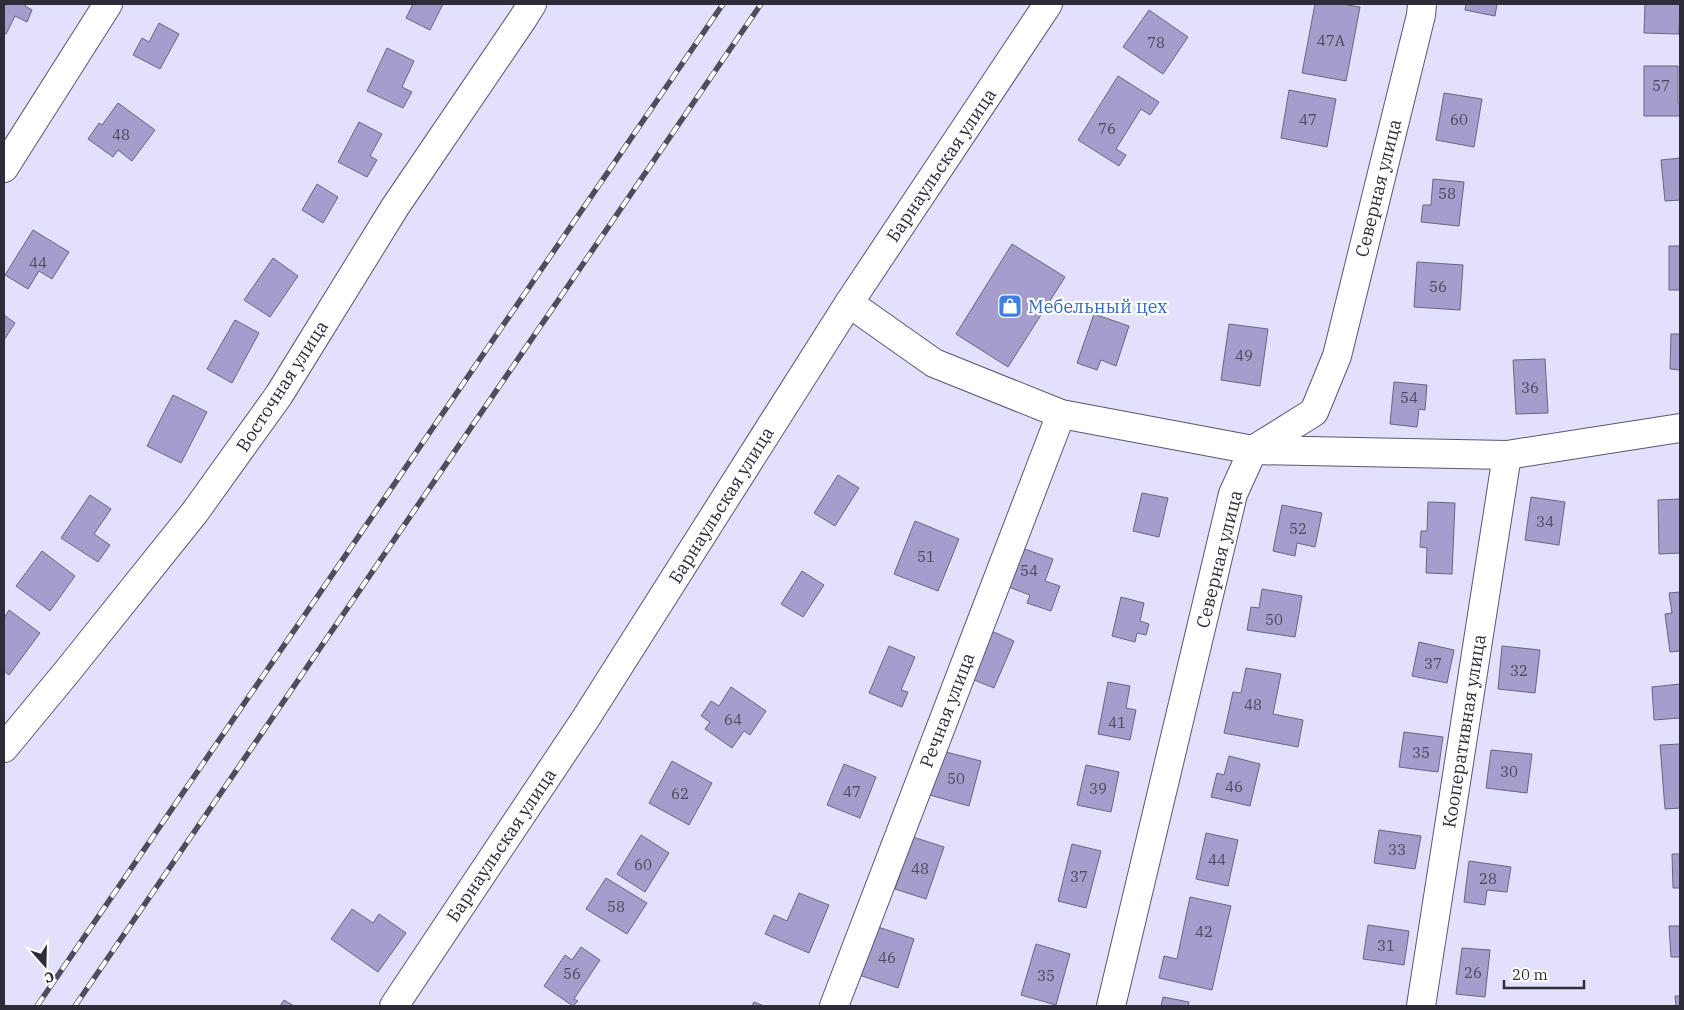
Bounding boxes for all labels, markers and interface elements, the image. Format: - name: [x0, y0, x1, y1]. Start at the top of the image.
- house number: 47А: [1317, 31, 1346, 50]
- house number: 78: [1147, 33, 1165, 52]
- house number: 57: [1652, 76, 1670, 95]
- street label: Барнаульская улица: [881, 84, 1001, 246]
- house number: 47: [1299, 110, 1317, 129]
- house number: 60: [1450, 110, 1468, 129]
- street label: Северная улица: [1350, 116, 1406, 259]
- house number: 76: [1098, 119, 1116, 138]
- house number: 48: [112, 125, 130, 144]
- house number: 58: [1438, 184, 1456, 203]
- house number: 44: [29, 253, 47, 272]
- house number: 56: [1429, 277, 1447, 296]
- shop icon: Мебельный цех: [997, 293, 1023, 319]
- place label: Мебельный цех: [1028, 295, 1167, 318]
- street label: Восточная улица: [231, 316, 333, 456]
- house number: 49: [1235, 346, 1253, 365]
- house number: 36: [1521, 378, 1539, 397]
- house number: 54: [1400, 388, 1418, 407]
- street label: Барнаульская улица: [663, 422, 779, 588]
- street label: Северная улица: [1191, 487, 1247, 630]
- house number: 34: [1536, 512, 1554, 531]
- house number: 52: [1289, 519, 1307, 538]
- house number: 51: [917, 547, 935, 566]
- house number: 54: [1020, 561, 1038, 580]
- house number: 50: [1265, 610, 1283, 629]
- street label: Кооперативная улица: [1437, 632, 1491, 829]
- street label: Речная улица: [915, 649, 980, 771]
- house number: 37: [1424, 654, 1442, 673]
- house number: 32: [1510, 661, 1528, 680]
- house number: 48: [1244, 695, 1262, 714]
- house number: 64: [724, 710, 742, 729]
- house number: 41: [1108, 713, 1126, 732]
- house number: 35: [1412, 743, 1430, 762]
- house number: 30: [1500, 762, 1518, 781]
- street label: Барнаульская улица: [441, 764, 561, 926]
- house number: 50: [947, 769, 965, 788]
- house number: 46: [1225, 777, 1243, 796]
- house number: 39: [1089, 779, 1107, 798]
- house number: 47: [843, 782, 861, 801]
- house number: 62: [671, 784, 689, 803]
- house number: 33: [1388, 840, 1406, 859]
- house number: 44: [1208, 850, 1226, 869]
- house number: 60: [634, 855, 652, 874]
- house number: 48: [911, 859, 929, 878]
- house number: 37: [1070, 867, 1088, 886]
- house number: 28: [1479, 869, 1497, 888]
- house number: 58: [607, 897, 625, 916]
- house number: 42: [1195, 922, 1213, 941]
- house number: 31: [1377, 936, 1395, 955]
- north arrow: [20, 940, 70, 990]
- house number: 46: [878, 948, 896, 967]
- scale bar: [1504, 958, 1584, 990]
- house number: 26: [1464, 963, 1482, 982]
- house number: 56: [563, 964, 581, 983]
- text: 20 m: [1512, 965, 1548, 984]
- house number: 35: [1037, 966, 1055, 985]
- text: С: [42, 967, 57, 987]

